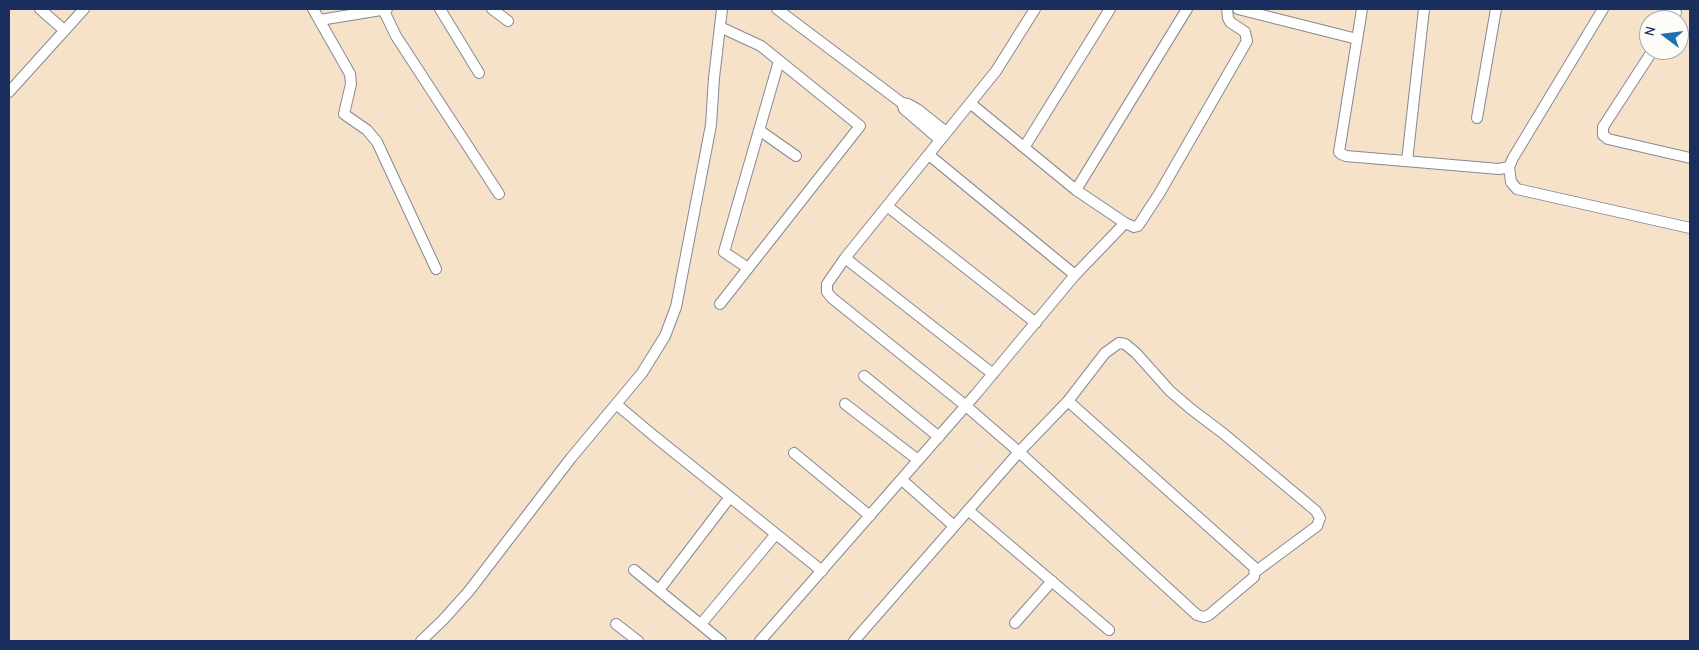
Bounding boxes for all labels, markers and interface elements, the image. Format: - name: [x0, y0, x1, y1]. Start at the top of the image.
- north arrow: [1639, 10, 1689, 60]
- text: N: [1641, 25, 1659, 38]

